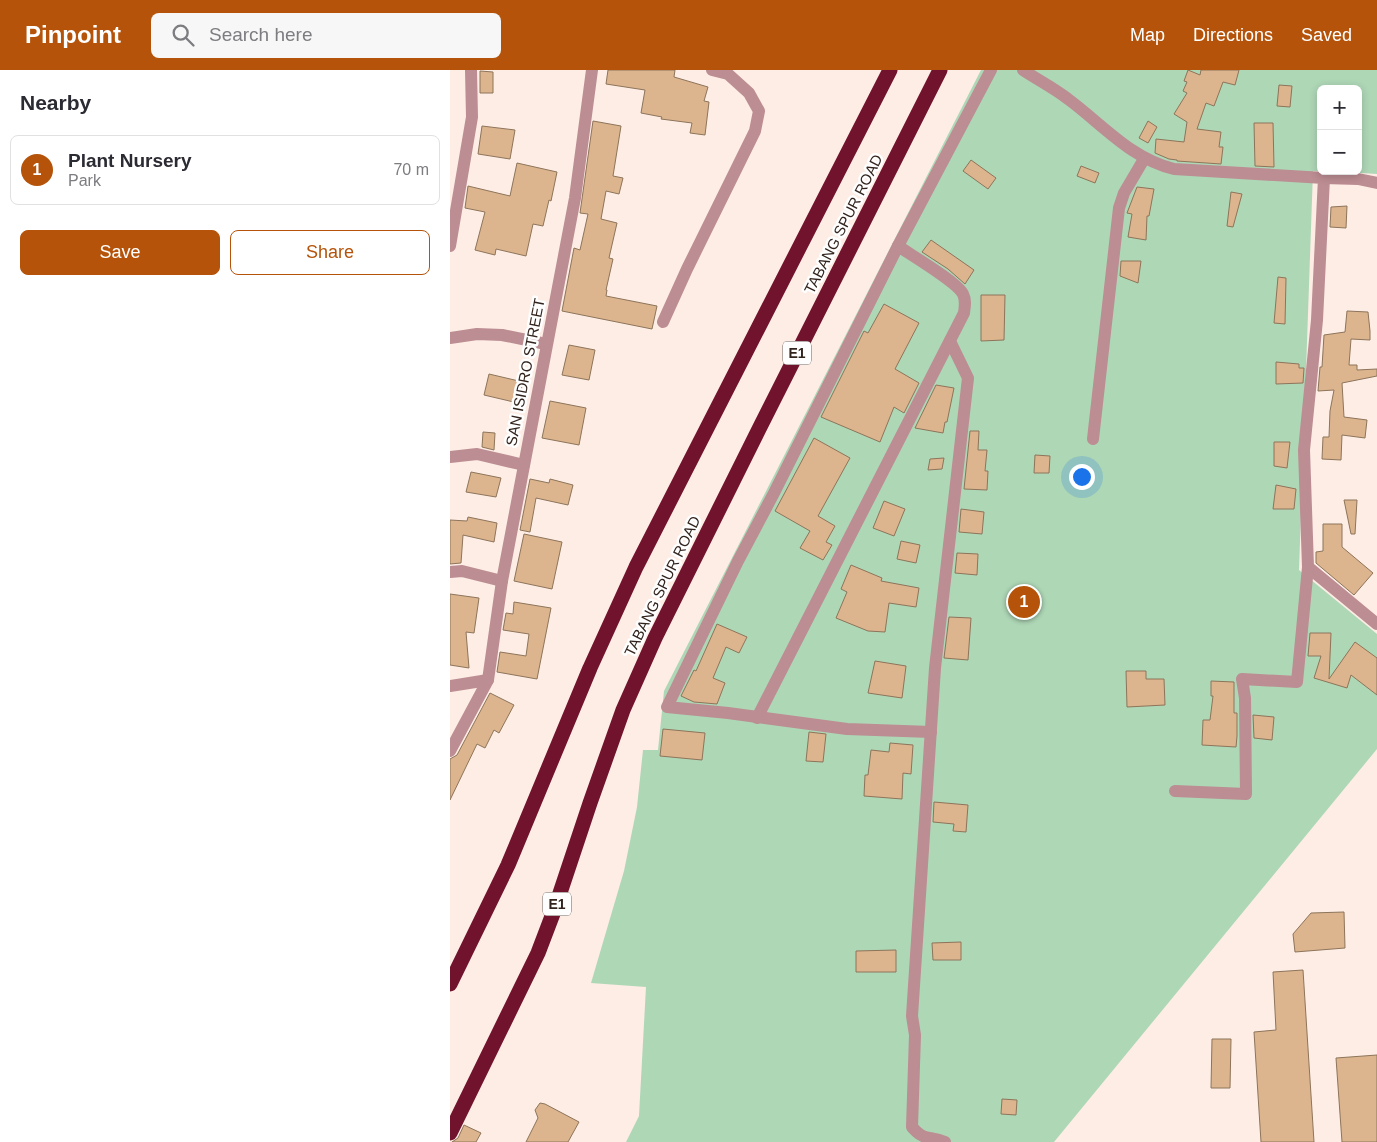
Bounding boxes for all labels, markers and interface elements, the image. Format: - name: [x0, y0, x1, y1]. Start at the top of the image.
- search box: [151, 13, 501, 58]
- text: Pinpoint: [25, 21, 121, 48]
- icon: search: [169, 21, 197, 49]
- text: Search here: [209, 24, 313, 45]
- text: Map: [1130, 25, 1165, 45]
- text: Directions: [1193, 25, 1273, 45]
- text: Saved: [1301, 25, 1352, 45]
- map controls: [1317, 85, 1362, 175]
- button: +: [1317, 85, 1362, 130]
- text: Nearby: [20, 91, 91, 114]
- button: −: [1317, 130, 1362, 175]
- text: Plant Nursery: [68, 150, 192, 171]
- street label: TABANG SPUR ROAD: [800, 151, 886, 296]
- text: 1: [33, 161, 41, 178]
- text: 70 m: [393, 161, 429, 178]
- text: Park: [68, 172, 101, 189]
- button: Save: [20, 230, 220, 275]
- button: Share: [230, 230, 430, 275]
- street label: SAN ISIDRO STREET: [502, 297, 548, 447]
- road number: E1: [783, 342, 811, 364]
- your location: [1069, 464, 1095, 490]
- street label: TABANG SPUR ROAD: [621, 513, 703, 659]
- pin: 1: [1008, 583, 1040, 621]
- road number: E1: [543, 892, 571, 916]

